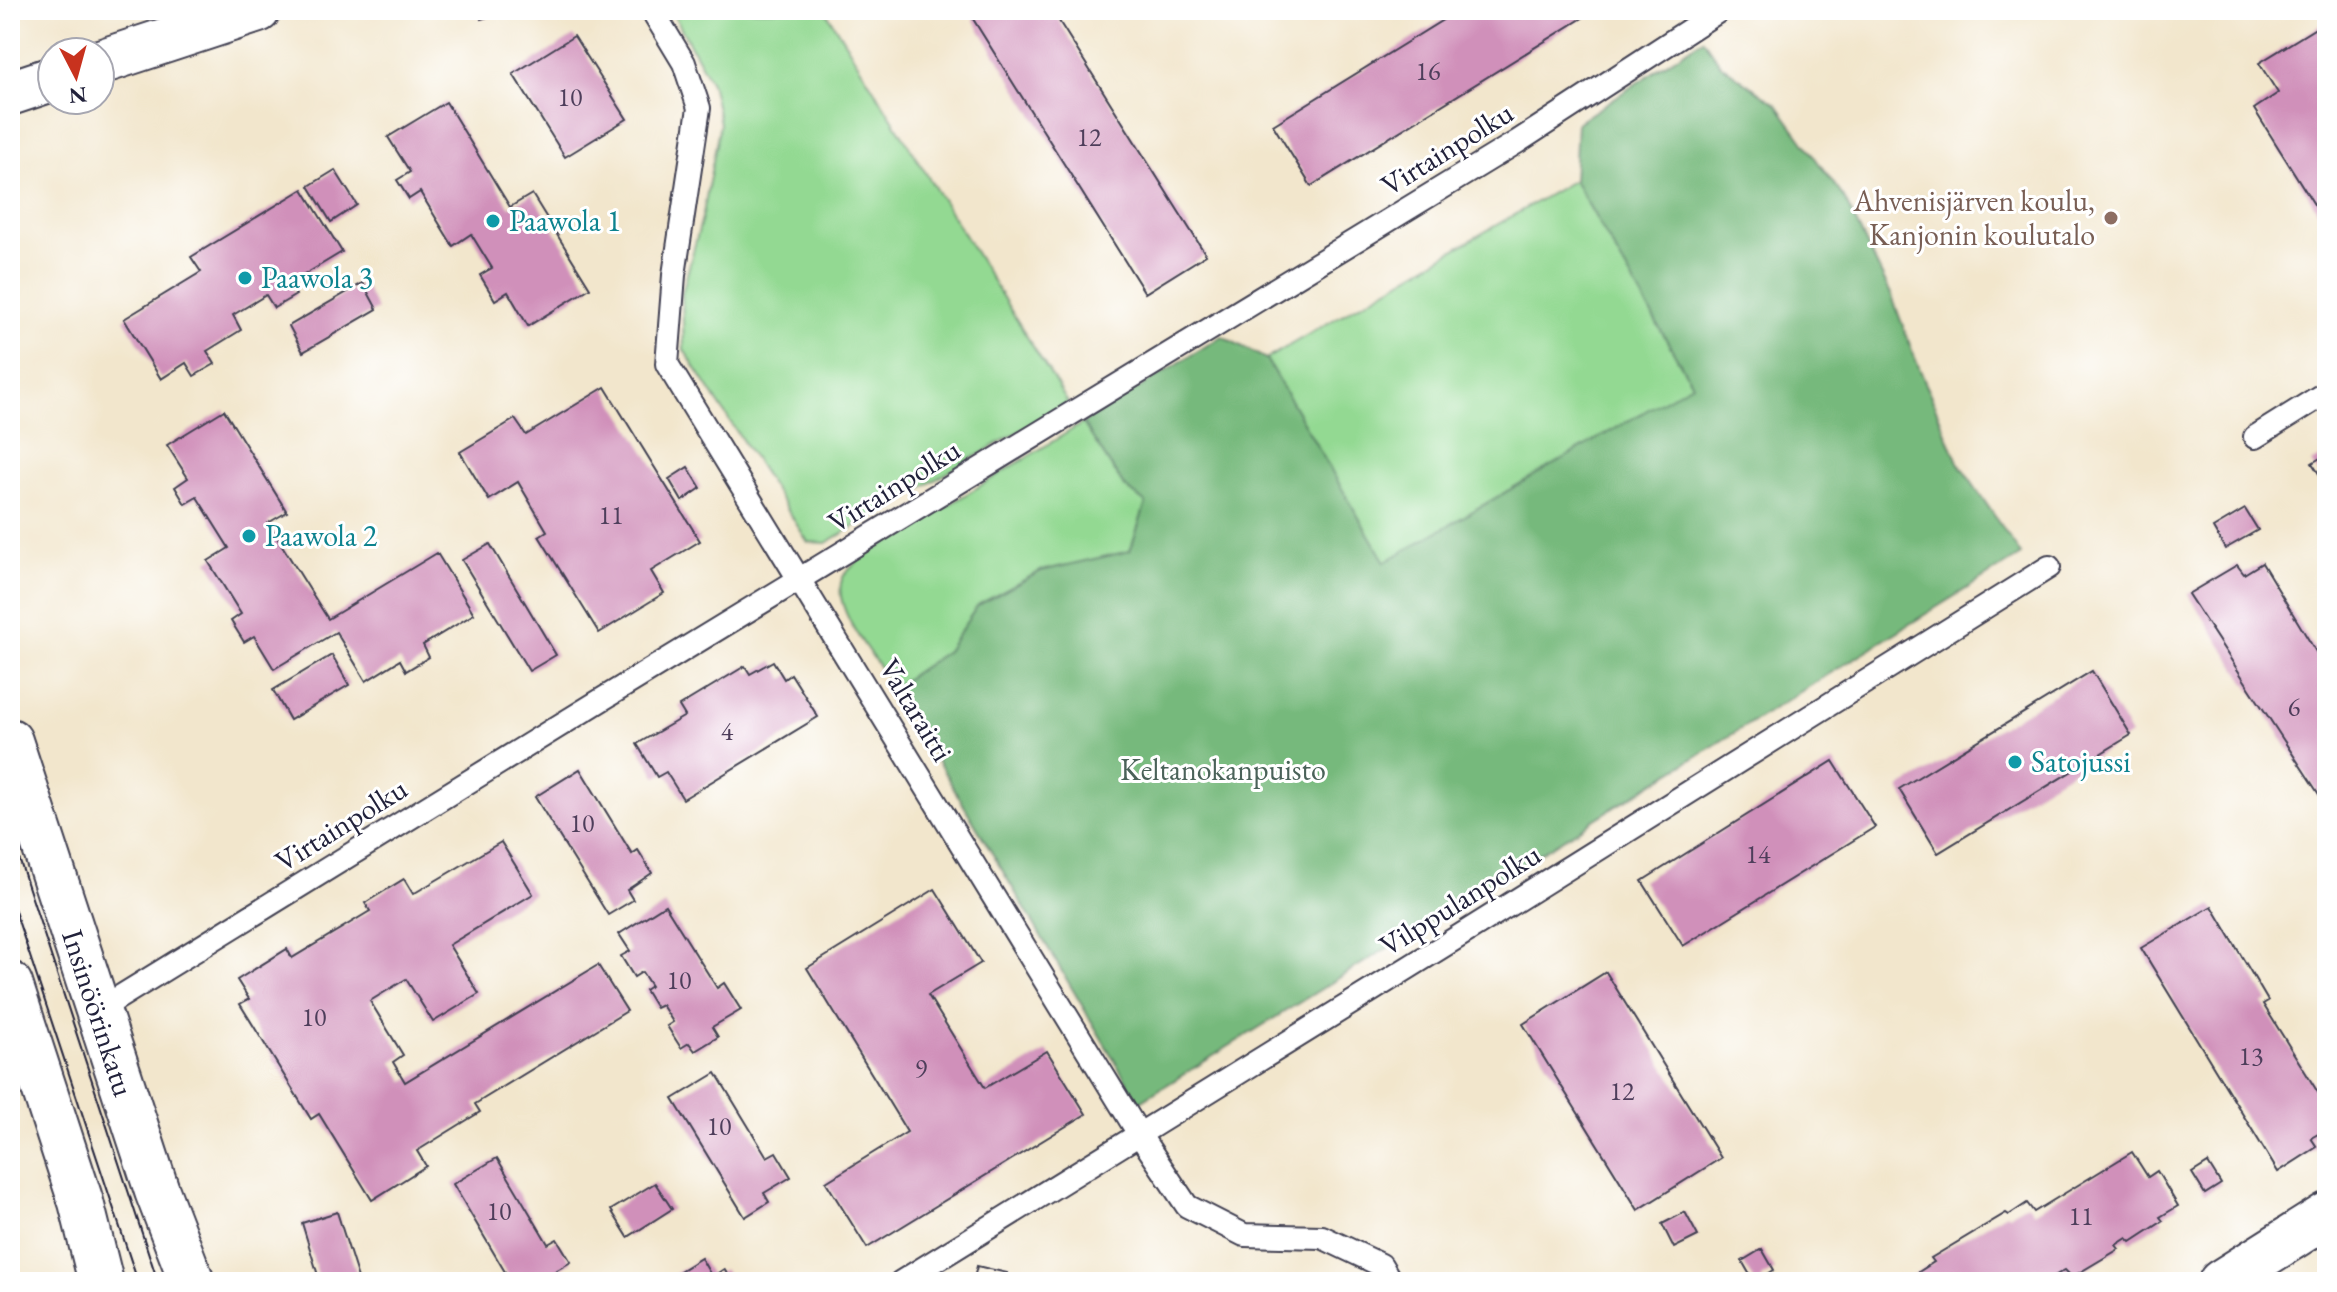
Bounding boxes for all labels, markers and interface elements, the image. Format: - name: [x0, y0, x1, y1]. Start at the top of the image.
- north arrow: [36, 36, 116, 116]
- house number: 16: [1416, 54, 1440, 88]
- text: N: [67, 80, 88, 111]
- house number: 10: [558, 80, 582, 114]
- street label: Virtainpolku: [1373, 93, 1520, 204]
- house number: 12: [1077, 120, 1102, 154]
- place label: Ahvenisjärven koulu, Kanjonin koulutalo: [1852, 181, 2095, 254]
- place label: Paawola 1: [509, 201, 621, 240]
- marker: Ahvenisjärven koulu, Kanjonin koulutalo: [2102, 209, 2120, 227]
- marker: Paawola 1: [484, 212, 502, 230]
- place label: Paawola 3: [261, 258, 373, 297]
- marker: Paawola 3: [236, 269, 254, 287]
- street label: Virtainpolku: [820, 430, 967, 541]
- house number: 11: [599, 498, 623, 532]
- place label: Paawola 2: [265, 516, 378, 555]
- marker: Paawola 2: [240, 527, 258, 545]
- street label: Valtaraitti: [871, 651, 962, 768]
- house number: 6: [2288, 690, 2300, 724]
- house number: 4: [721, 714, 734, 748]
- place label: Satojussi: [2031, 742, 2131, 781]
- park label: Keltanokanpuisto: [1120, 750, 1326, 789]
- marker: Satojussi: [2006, 753, 2024, 771]
- street label: Virtainpolku: [267, 769, 414, 880]
- house number: 10: [570, 806, 594, 840]
- street label: Vilppulanpolku: [1372, 834, 1548, 965]
- house number: 14: [1746, 837, 1771, 871]
- street label: Insinöörinkatu: [53, 925, 144, 1101]
- house number: 10: [667, 963, 691, 997]
- house number: 10: [302, 1000, 326, 1034]
- house number: 13: [2239, 1039, 2263, 1073]
- house number: 9: [915, 1052, 928, 1086]
- house number: 12: [1610, 1074, 1635, 1108]
- house number: 10: [707, 1109, 731, 1143]
- house number: 10: [487, 1194, 511, 1228]
- house number: 11: [2069, 1199, 2093, 1233]

